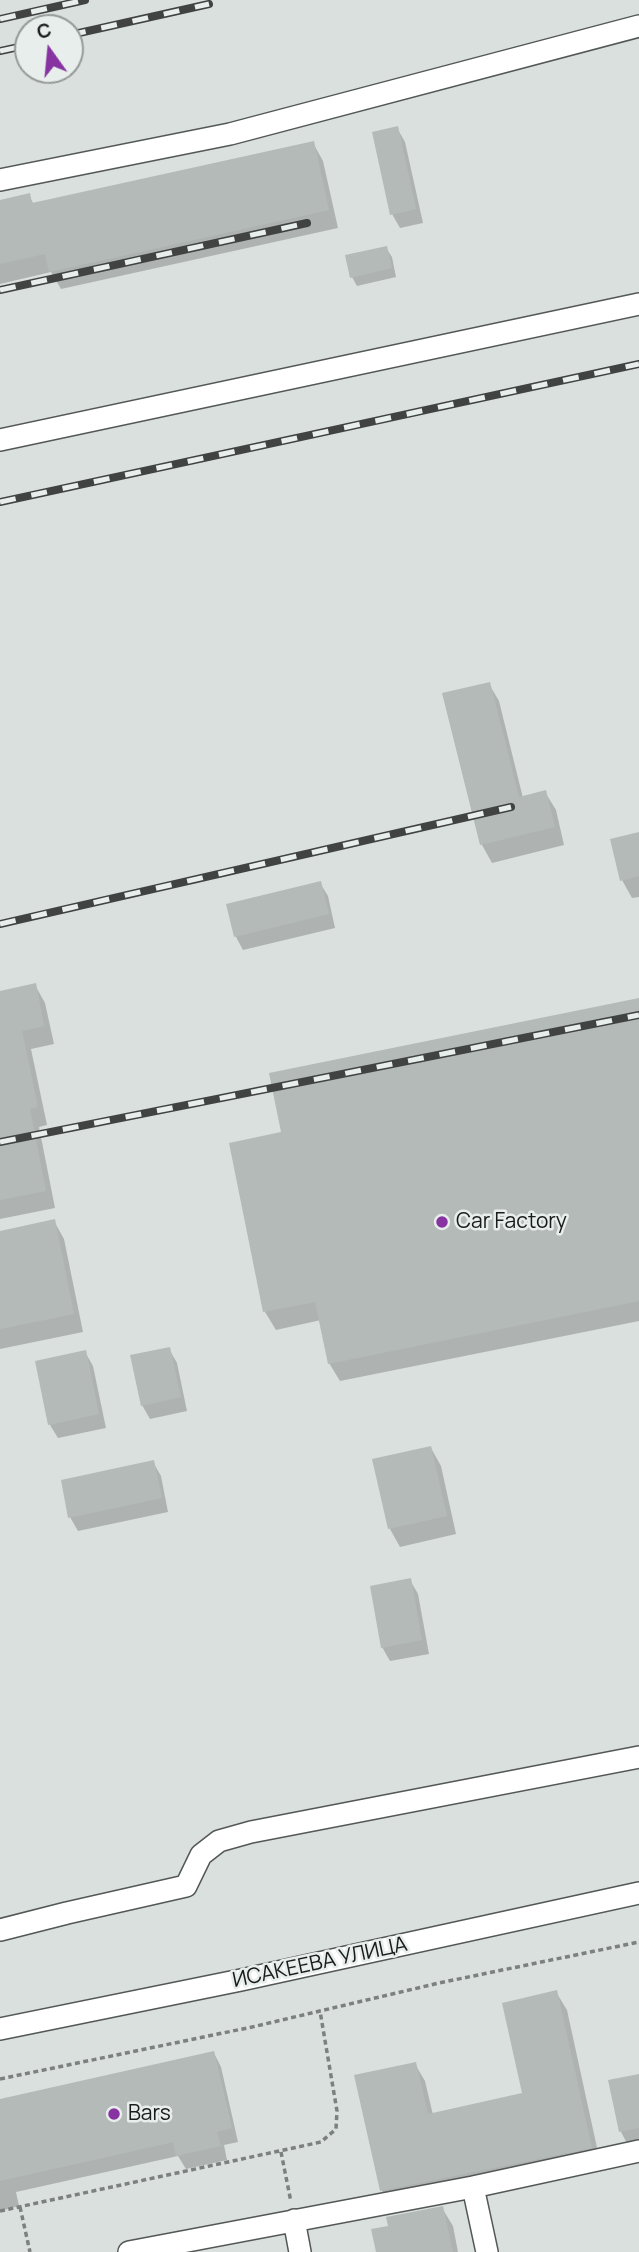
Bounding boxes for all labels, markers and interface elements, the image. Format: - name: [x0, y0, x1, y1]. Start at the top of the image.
- north arrow: [14, 14, 84, 84]
- text: С: [34, 16, 54, 45]
- place label: Car Factory: [456, 1209, 567, 1235]
- marker: Car Factory: [434, 1214, 450, 1230]
- street label: ИСАКЕЕВА УЛИЦА: [230, 1932, 410, 1994]
- place label: Bars: [128, 2101, 171, 2127]
- marker: Bars: [106, 2106, 122, 2122]

